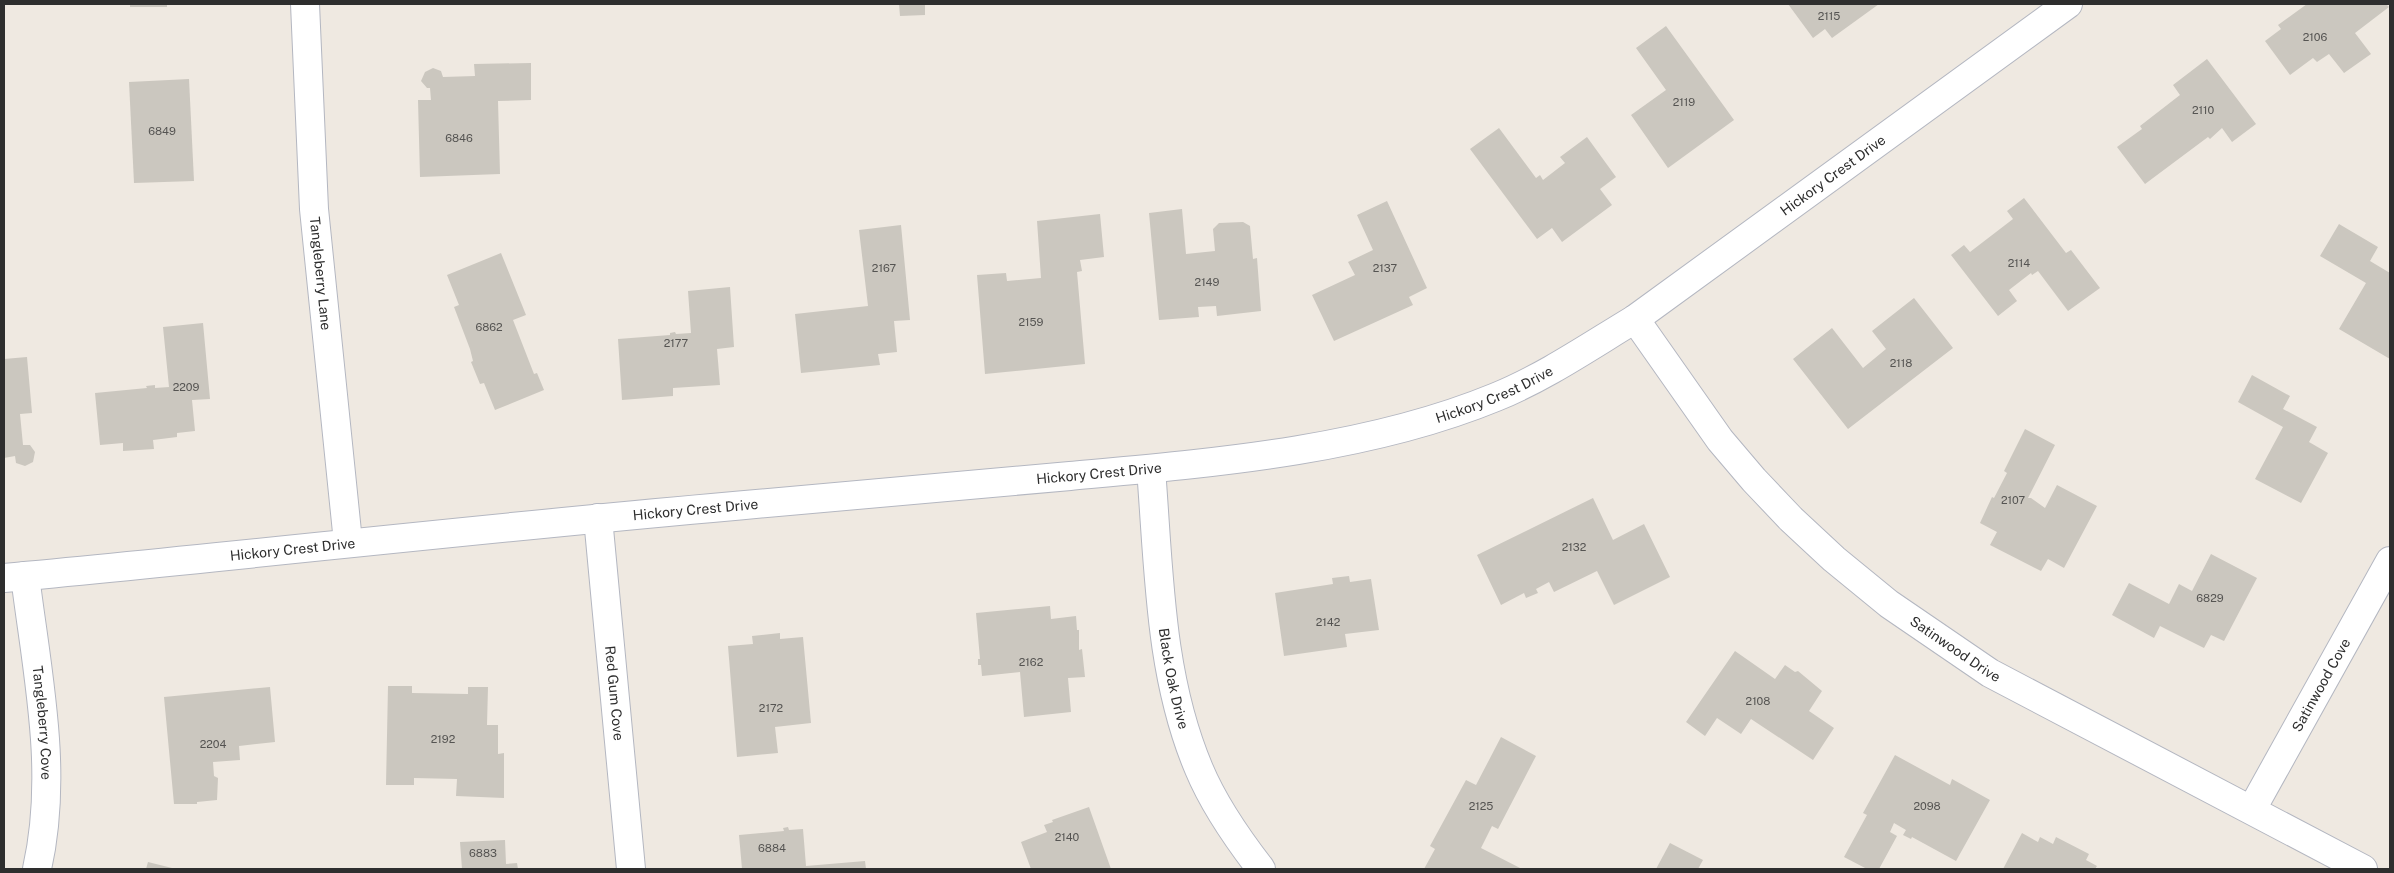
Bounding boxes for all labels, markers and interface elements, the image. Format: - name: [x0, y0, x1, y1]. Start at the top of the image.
- house number: 2115: [1818, 10, 1840, 22]
- house number: 2106: [2303, 31, 2327, 43]
- house number: 2119: [1673, 96, 1695, 108]
- house number: 2110: [2192, 104, 2214, 116]
- house number: 6849: [148, 125, 176, 137]
- house number: 6846: [445, 132, 473, 144]
- street label: Hickory Crest Drive: [1777, 132, 1888, 219]
- street label: Tangleberry Lane: [307, 216, 334, 331]
- house number: 2114: [2008, 257, 2030, 269]
- house number: 2167: [872, 262, 897, 274]
- house number: 2137: [1373, 262, 1398, 274]
- house number: 2149: [1195, 276, 1220, 288]
- house number: 2159: [1019, 316, 1044, 328]
- house number: 6862: [475, 321, 503, 333]
- house number: 2177: [664, 337, 689, 349]
- house number: 2118: [1890, 357, 1912, 369]
- street label: Hickory Crest Drive: [1434, 362, 1556, 426]
- house number: 2209: [173, 381, 199, 393]
- street label: Hickory Crest Drive: [1035, 459, 1162, 487]
- house number: 2107: [2001, 494, 2025, 506]
- street label: Hickory Crest Drive: [632, 496, 759, 523]
- street label: Hickory Crest Drive: [229, 535, 356, 564]
- house number: 2132: [1562, 541, 1587, 553]
- house number: 6829: [2196, 592, 2224, 604]
- street label: Satinwood Drive: [1907, 613, 2003, 685]
- house number: 2142: [1316, 616, 1341, 628]
- street label: Black Oak Drive: [1156, 627, 1192, 731]
- street label: Satinwood Cove: [2289, 635, 2353, 734]
- street label: Red Gum Cove: [602, 645, 627, 741]
- house number: 2162: [1019, 656, 1044, 668]
- street label: Tangleberry Cove: [29, 665, 54, 780]
- house number: 2108: [1746, 695, 1770, 707]
- house number: 2172: [759, 702, 784, 714]
- house number: 2192: [431, 733, 456, 745]
- house number: 2204: [200, 738, 226, 750]
- house number: 2125: [1469, 800, 1493, 812]
- house number: 2098: [1913, 800, 1941, 812]
- house number: 2140: [1055, 831, 1080, 843]
- house number: 6884: [758, 842, 786, 854]
- house number: 6883: [469, 847, 497, 859]

